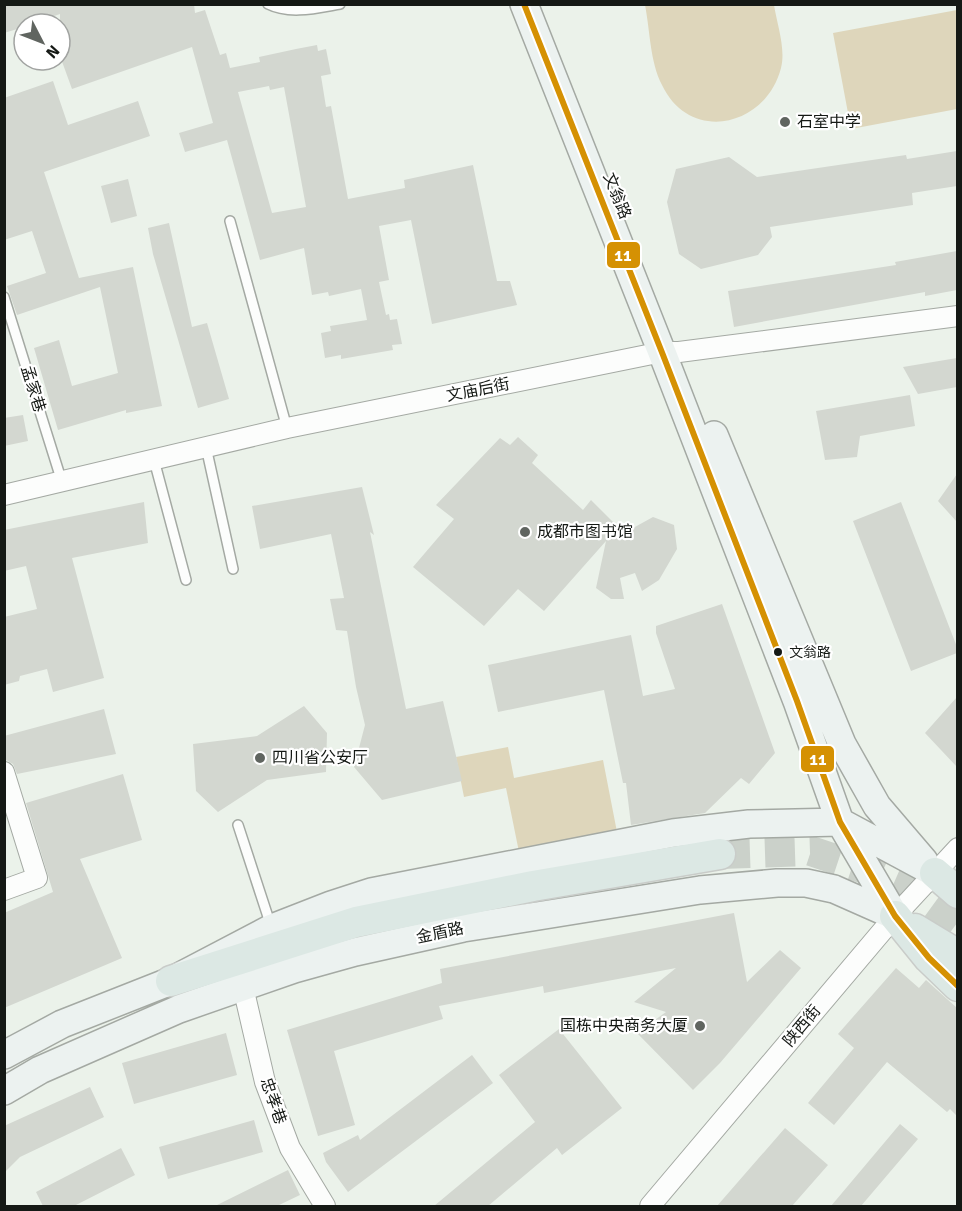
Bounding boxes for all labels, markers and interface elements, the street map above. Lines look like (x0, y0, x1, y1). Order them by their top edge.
north arrow (12, 12, 72, 72)
text: N (41, 41, 64, 62)
place label: 石室中学 (797, 112, 861, 132)
marker: 石室中学 (778, 115, 792, 129)
street label: 文翁路 (599, 170, 635, 222)
line badge: 11 (606, 241, 641, 269)
text: 11 (614, 246, 632, 266)
street label: 孟家巷 (16, 363, 50, 415)
street label: 文庙后街 (445, 374, 511, 406)
place label: 成都市图书馆 (537, 522, 633, 542)
marker: 成都市图书馆 (518, 525, 532, 539)
place label: 文翁路 (789, 644, 831, 661)
marker: 文翁路 (772, 646, 784, 658)
line badge: 11 (800, 745, 835, 773)
place label: 四川省公安厅 (272, 748, 368, 768)
text: 11 (809, 750, 827, 770)
marker: 四川省公安厅 (253, 751, 267, 765)
street label: 金盾路 (414, 918, 466, 948)
street label: 陕西街 (779, 1001, 825, 1051)
place label: 国栋中央商务大厦 (560, 1016, 688, 1036)
marker: 国栋中央商务大厦 (693, 1019, 707, 1033)
street label: 忠孝巷 (256, 1075, 290, 1127)

